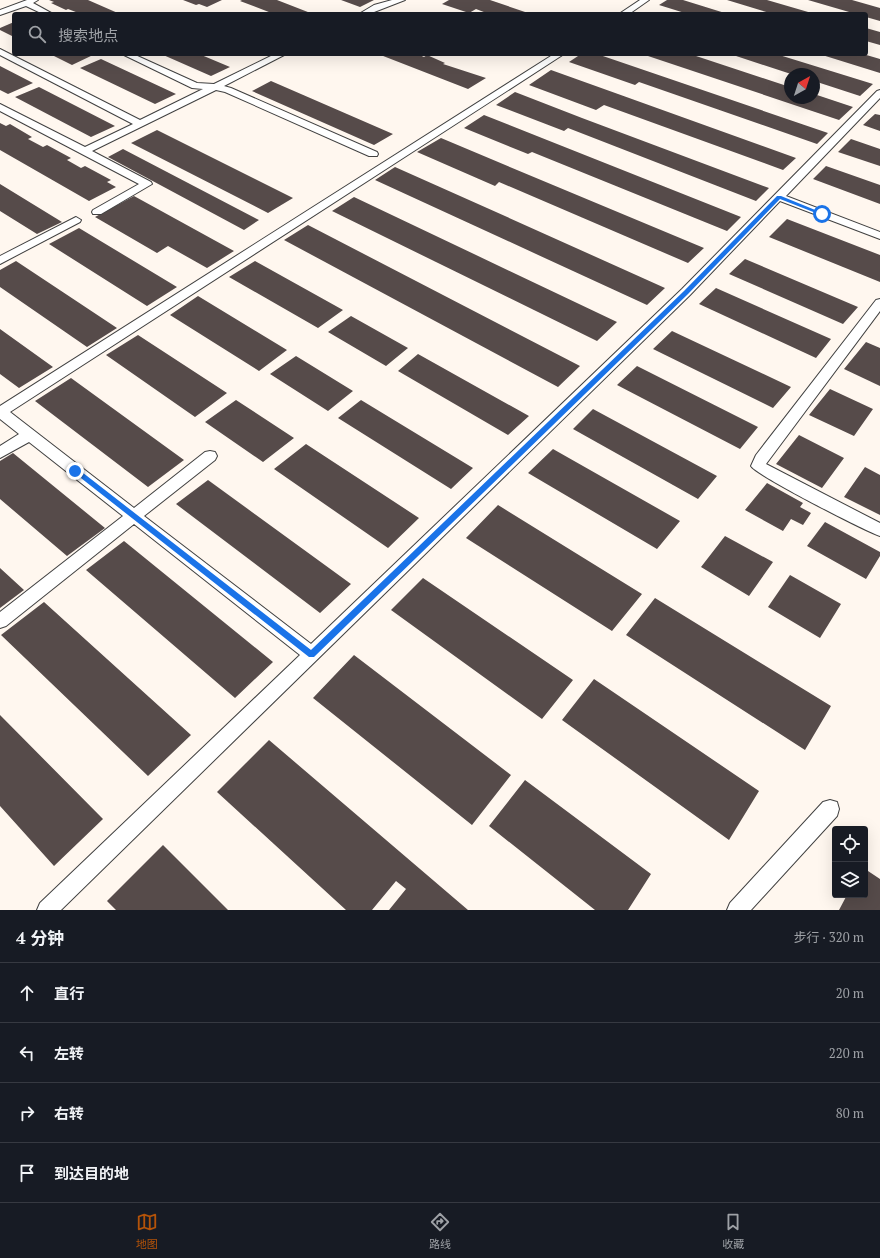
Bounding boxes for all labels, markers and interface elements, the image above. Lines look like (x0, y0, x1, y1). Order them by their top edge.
search box (12, 12, 868, 56)
icon: search (26, 23, 48, 45)
text: 搜索地点 (58, 25, 118, 45)
north arrow (784, 68, 820, 104)
route start (813, 205, 831, 223)
route end (66, 462, 84, 480)
map controls (832, 826, 868, 898)
button: locate (832, 826, 868, 862)
button: layers (832, 862, 868, 898)
text: 4 分钟 (16, 926, 64, 949)
text: 步行 · 320 m (793, 928, 864, 946)
icon: ahead (16, 982, 38, 1004)
text: 直行 (54, 983, 84, 1003)
text: 20 m (836, 984, 864, 1002)
icon: left (16, 1042, 38, 1064)
text: 左转 (54, 1043, 84, 1063)
text: 220 m (829, 1044, 864, 1062)
icon: right (16, 1102, 38, 1124)
text: 右转 (54, 1103, 84, 1123)
text: 80 m (836, 1104, 864, 1122)
icon: arrive (16, 1162, 38, 1184)
text: 到达目的地 (54, 1163, 129, 1183)
tab: 地图 (136, 1211, 158, 1251)
tab: 路线 (429, 1211, 451, 1251)
tab: 收藏 (722, 1211, 744, 1251)

